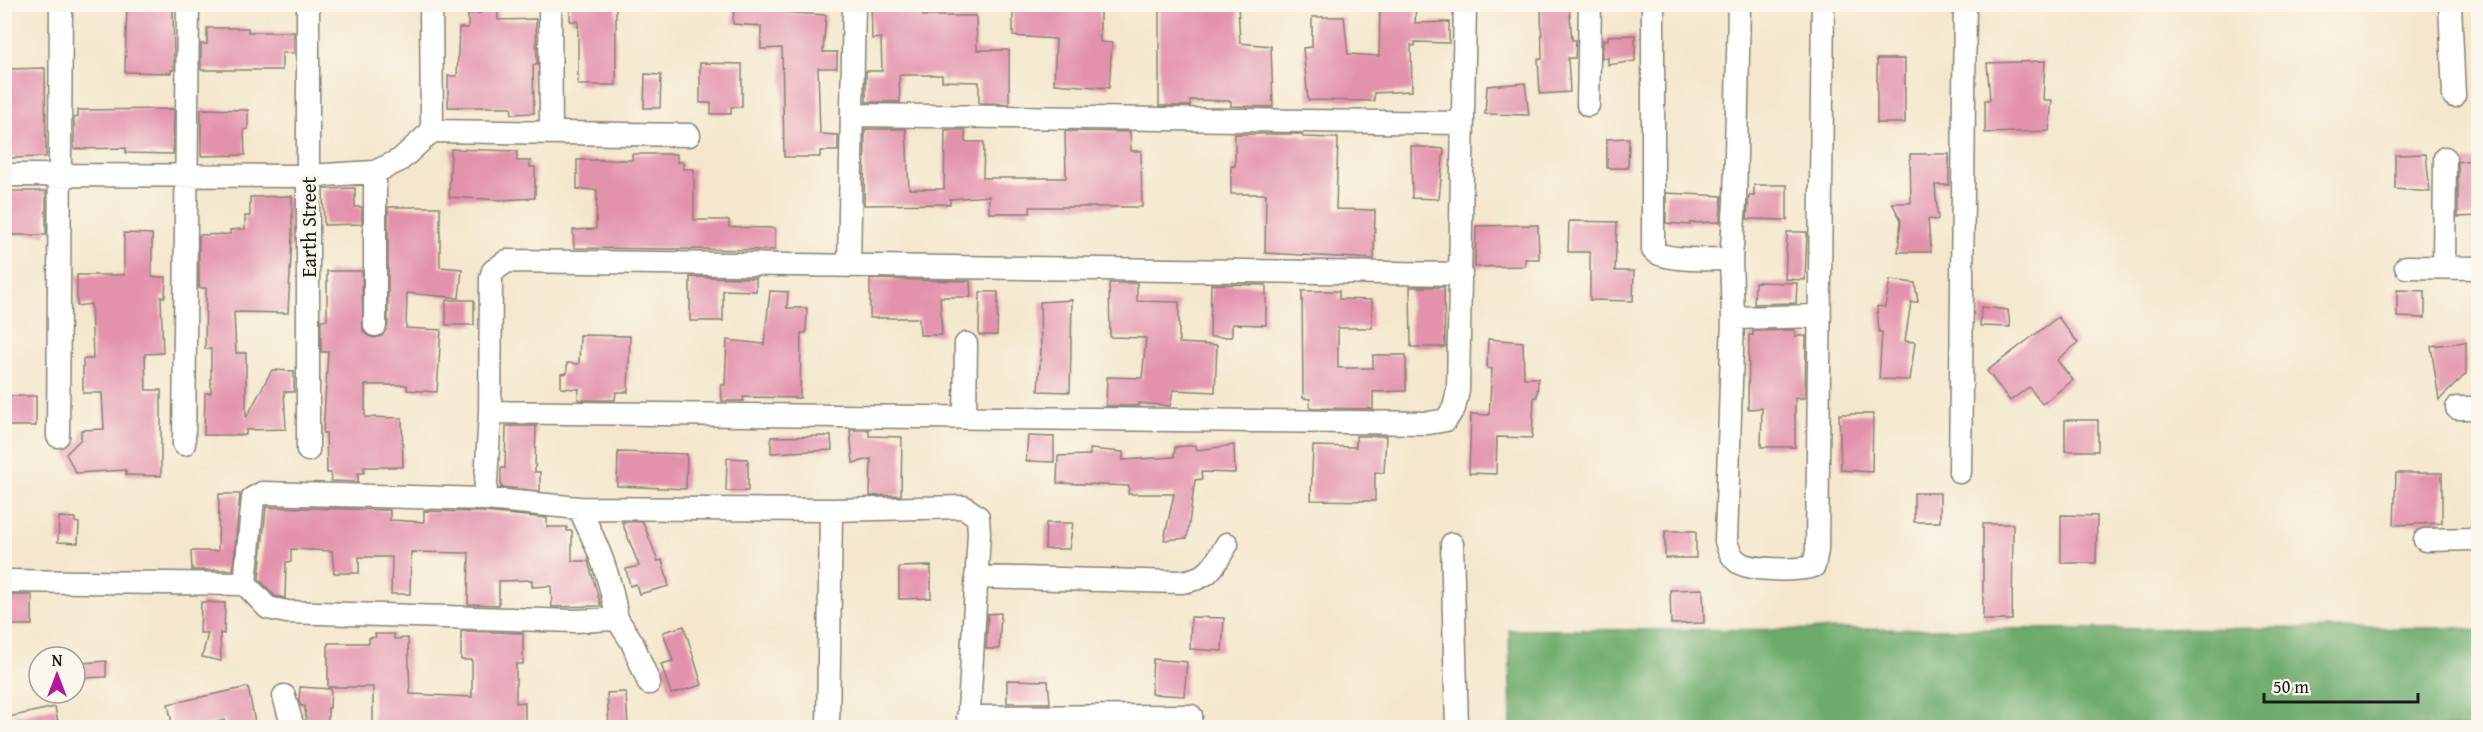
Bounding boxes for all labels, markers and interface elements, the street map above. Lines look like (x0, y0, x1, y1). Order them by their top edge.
street label: Earth Street (294, 176, 323, 278)
north arrow (27, 645, 87, 705)
text: N (52, 648, 63, 672)
scale bar (2264, 666, 2418, 704)
text: 50 m (2273, 673, 2309, 700)

